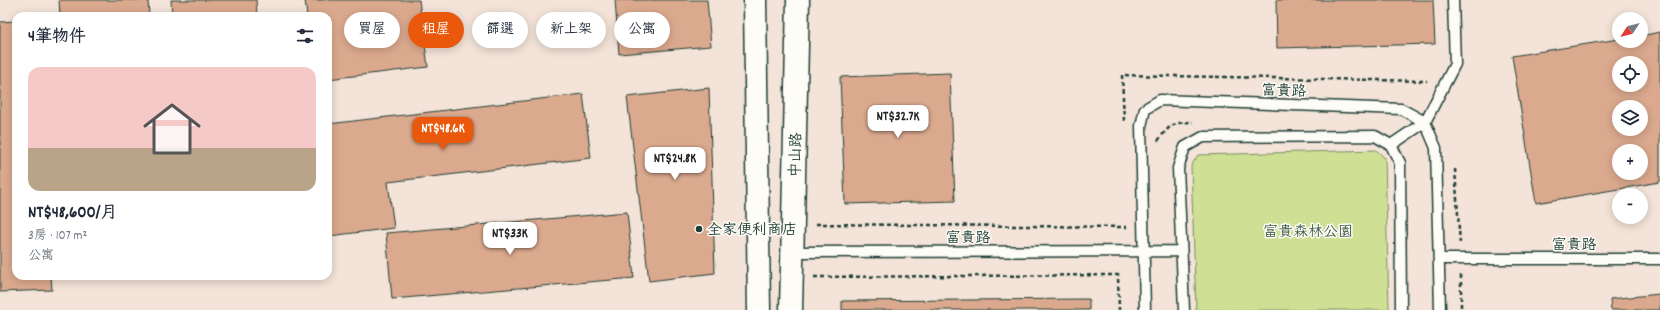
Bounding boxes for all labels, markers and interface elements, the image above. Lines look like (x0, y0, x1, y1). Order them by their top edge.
chip: 買屋 (344, 12, 400, 48)
chip: 租屋 (408, 12, 464, 48)
chip: 篩選 (472, 12, 528, 48)
chip: 新上架 (536, 12, 606, 48)
chip: 公寓 (614, 12, 670, 48)
north arrow (1612, 12, 1648, 48)
map controls (1612, 12, 1648, 224)
icon: filters (294, 25, 316, 47)
text: 4筆物件 (28, 26, 86, 50)
button: locate (1612, 56, 1648, 92)
street label: 富貴路 (1261, 80, 1307, 104)
icon: home (136, 93, 208, 165)
button: layers (1612, 100, 1648, 136)
pin: NT$32.7K (857, 105, 939, 139)
text: NT$32.7K (877, 108, 919, 127)
pin: NT$48.6K (402, 117, 484, 151)
text: NT$48.6K (421, 120, 465, 139)
street label: 中山路 (786, 132, 808, 178)
button: + (1612, 144, 1648, 180)
pin: NT$24.8K (634, 147, 716, 181)
text: NT$24.8K (654, 150, 696, 169)
button: − (1612, 188, 1648, 224)
text: NT$48,600/月 (28, 202, 118, 226)
place label: 全家便利商店 (707, 220, 797, 242)
pin: NT$33K (477, 222, 543, 256)
park label: 富貴森林公園 (1263, 222, 1353, 244)
marker: 全家便利商店 (694, 224, 704, 234)
text: NT$33K (492, 225, 528, 244)
text: 3房 · 107 m² (28, 227, 87, 246)
street label: 富貴路 (945, 228, 991, 250)
street label: 富貴路 (1551, 235, 1597, 257)
text: 公寓 (28, 247, 54, 266)

